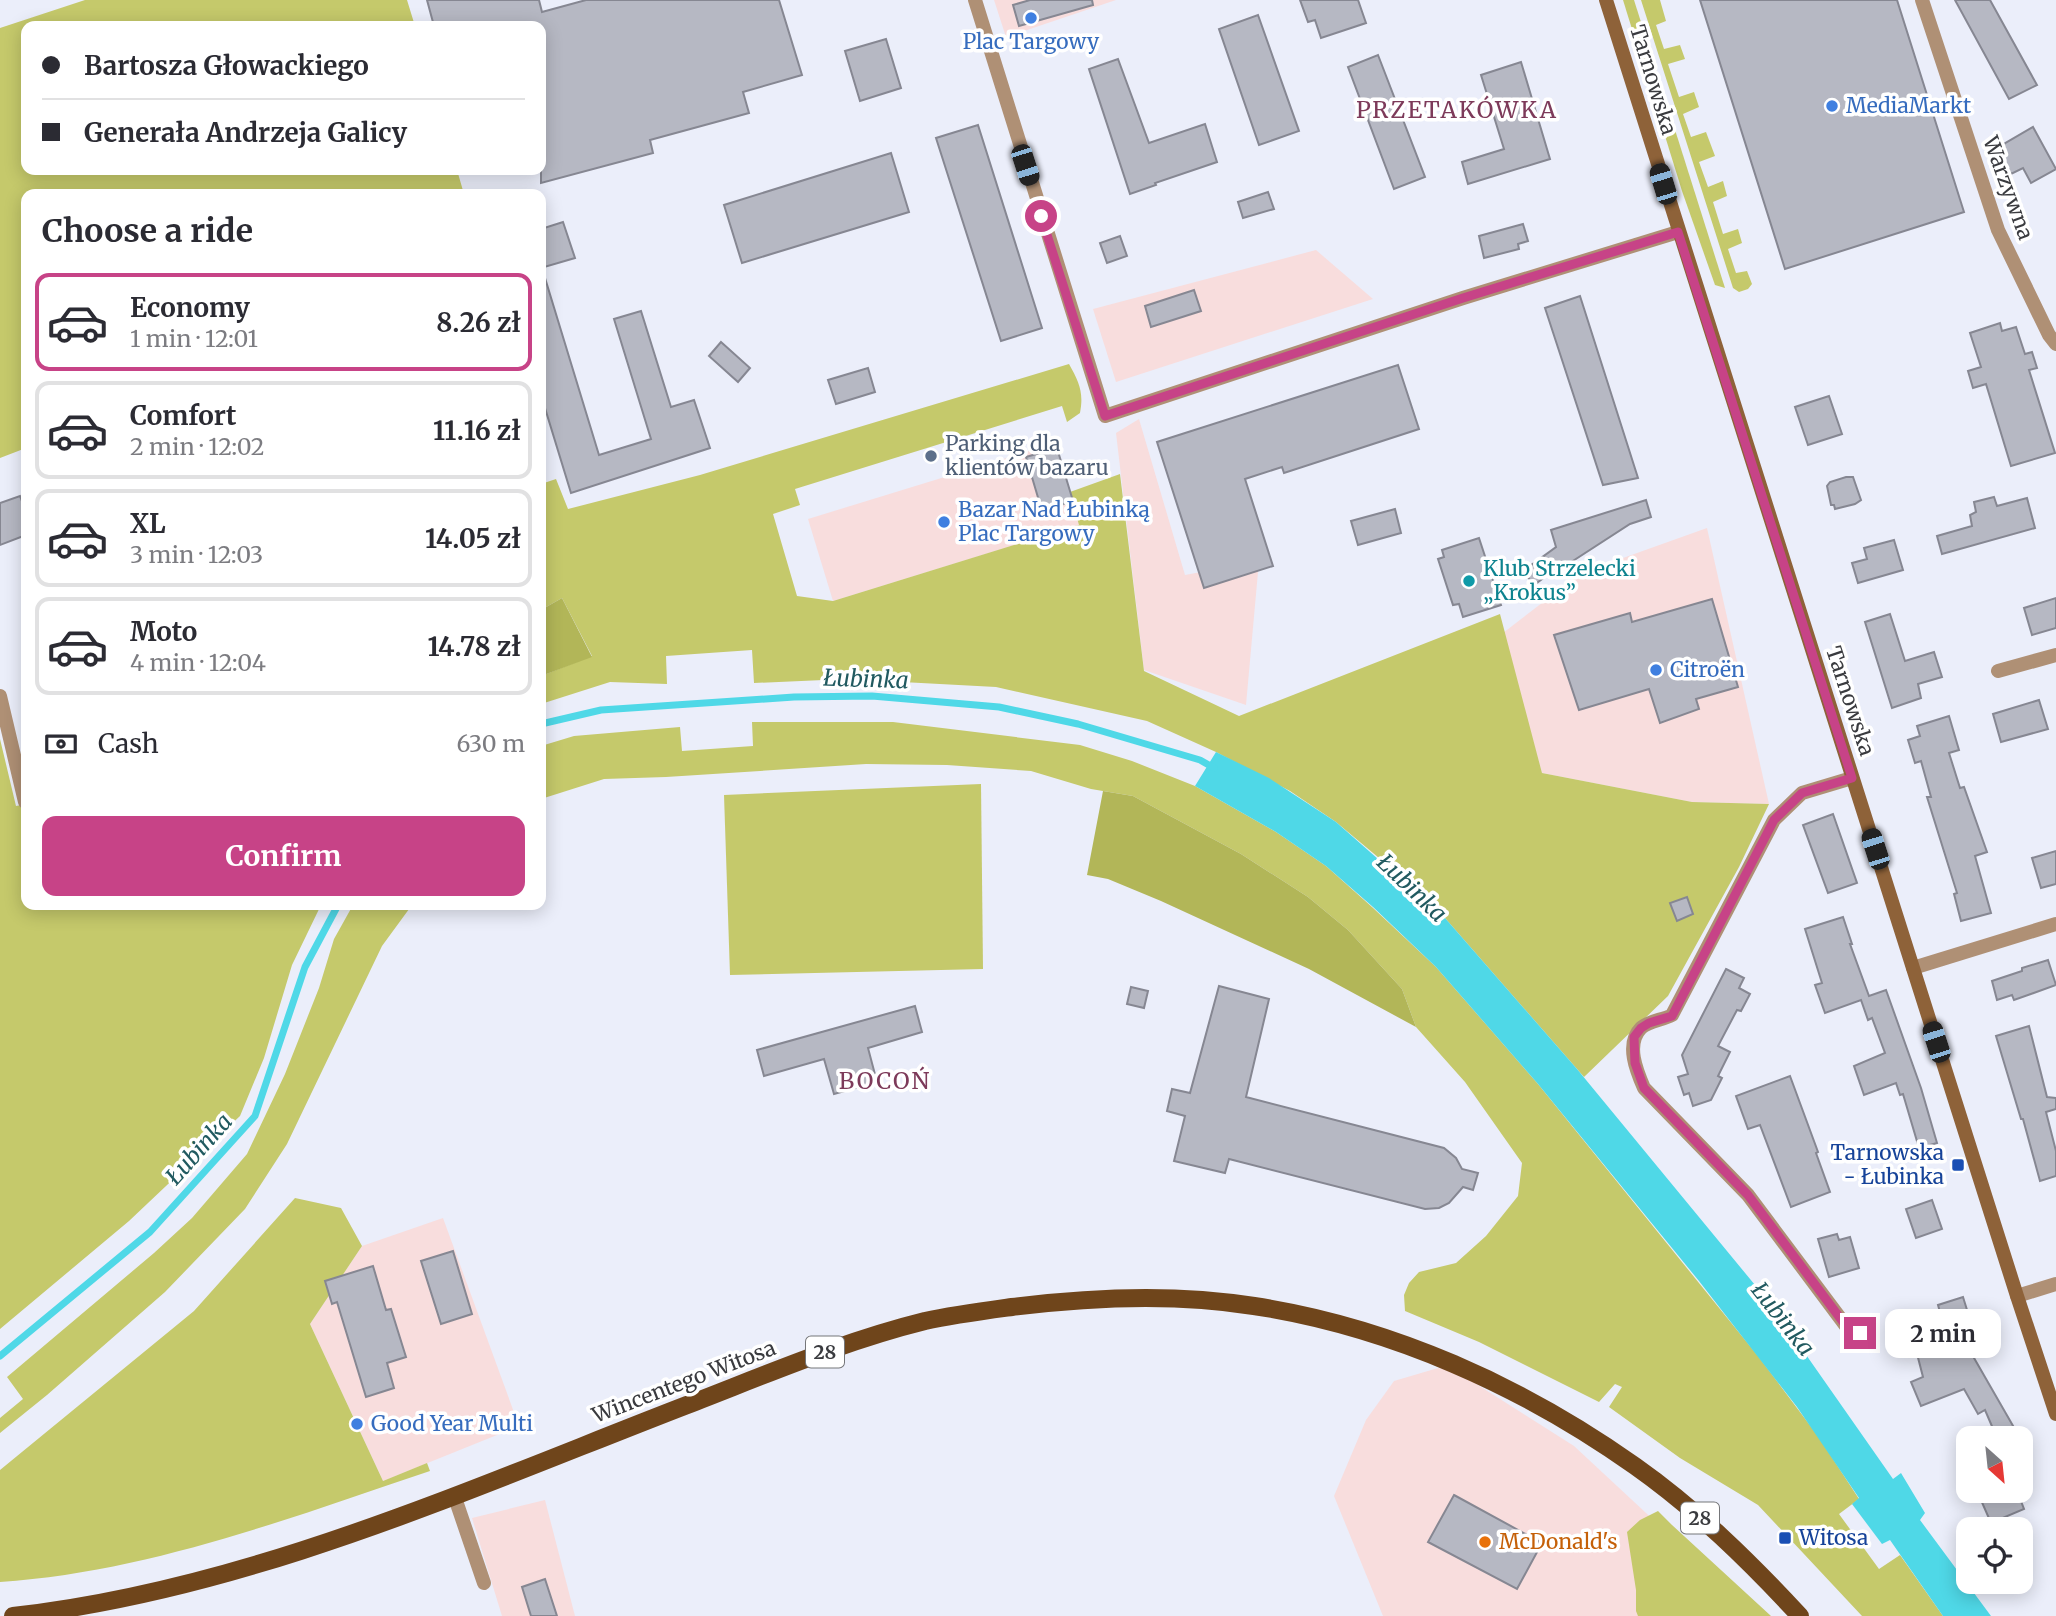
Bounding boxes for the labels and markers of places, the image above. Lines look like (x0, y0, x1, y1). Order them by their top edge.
marker: Plac Targowy (1023, 10, 1039, 26)
place label: Plac Targowy (963, 28, 1100, 55)
place label: MediaMarkt (1846, 92, 1971, 119)
marker: MediaMarkt (1824, 98, 1840, 114)
place label: Parking dla klientów bazaru (945, 430, 1109, 481)
marker: Parking dla klientów bazaru (923, 448, 939, 464)
place label: Bazar Nad Łubinką Plac Targowy (958, 496, 1150, 547)
marker: Bazar Nad Łubinką Plac Targowy (936, 514, 952, 530)
place label: Klub Strzelecki „Krokus” (1483, 555, 1636, 606)
marker: Klub Strzelecki „Krokus” (1461, 573, 1477, 589)
place label: Citroën (1670, 656, 1745, 683)
marker: Citroën (1648, 662, 1664, 678)
place label: Tarnowska - Łubinka (1830, 1139, 1944, 1190)
marker: Tarnowska - Łubinka (1950, 1157, 1966, 1173)
place label: Good Year Multi (371, 1410, 533, 1437)
marker: Good Year Multi (349, 1416, 365, 1432)
place label: Witosa (1798, 1524, 1868, 1551)
place label: McDonald's (1499, 1528, 1618, 1555)
marker: Witosa (1777, 1530, 1793, 1546)
marker: McDonald's (1477, 1534, 1493, 1550)

